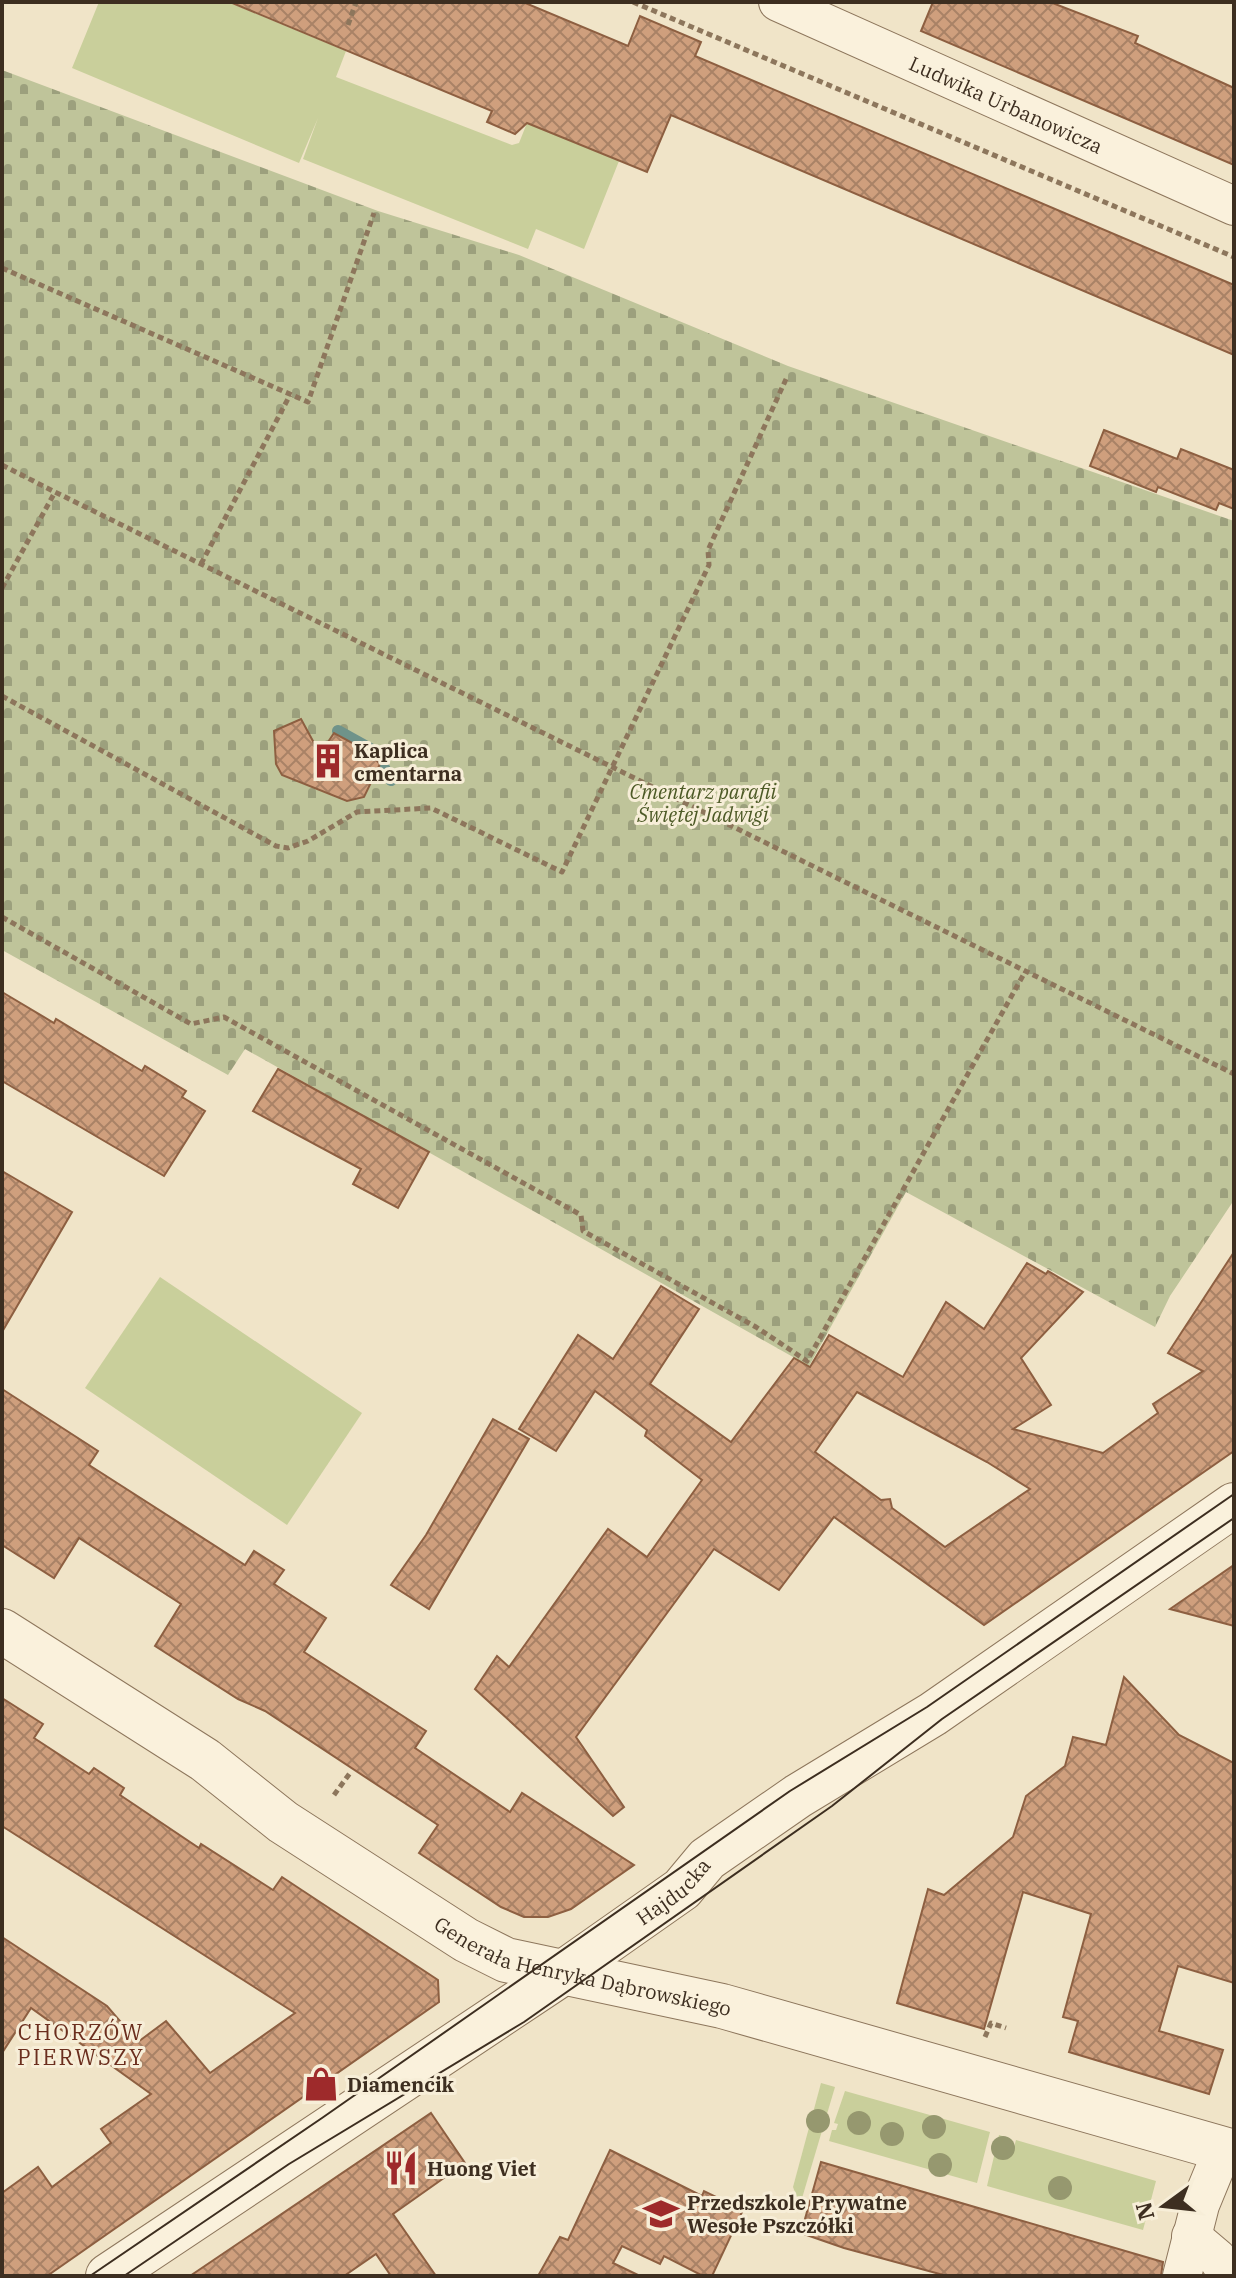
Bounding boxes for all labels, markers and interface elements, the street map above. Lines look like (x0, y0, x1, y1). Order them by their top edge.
street label: Ludwika Urbanowicza (905, 49, 1107, 159)
place label: Kaplica cmentarna (354, 737, 462, 787)
building icon: Kaplica cmentarna (309, 742, 347, 780)
park label: Cmentarz parafii Świętej Jadwigi (629, 778, 777, 828)
street label: Hajducka (631, 1852, 716, 1931)
street label: Generała Henryka Dąbrowskiego (429, 1910, 735, 2022)
district label: CHORZÓW PIERWSZY (17, 2017, 145, 2071)
shop icon: Diamencik (302, 2065, 340, 2103)
place label: Diamencik (347, 2071, 455, 2098)
restaurant icon: Huong Viet (382, 2149, 420, 2187)
place label: Huong Viet (427, 2155, 537, 2182)
north arrow (1124, 2166, 1204, 2246)
place label: Przedszkole Prywatne Wesołe Pszczółki (687, 2189, 907, 2239)
school or university icon: Przedszkole Prywatne Wesołe Pszczółki (642, 2195, 680, 2233)
text: N (1128, 2199, 1160, 2223)

